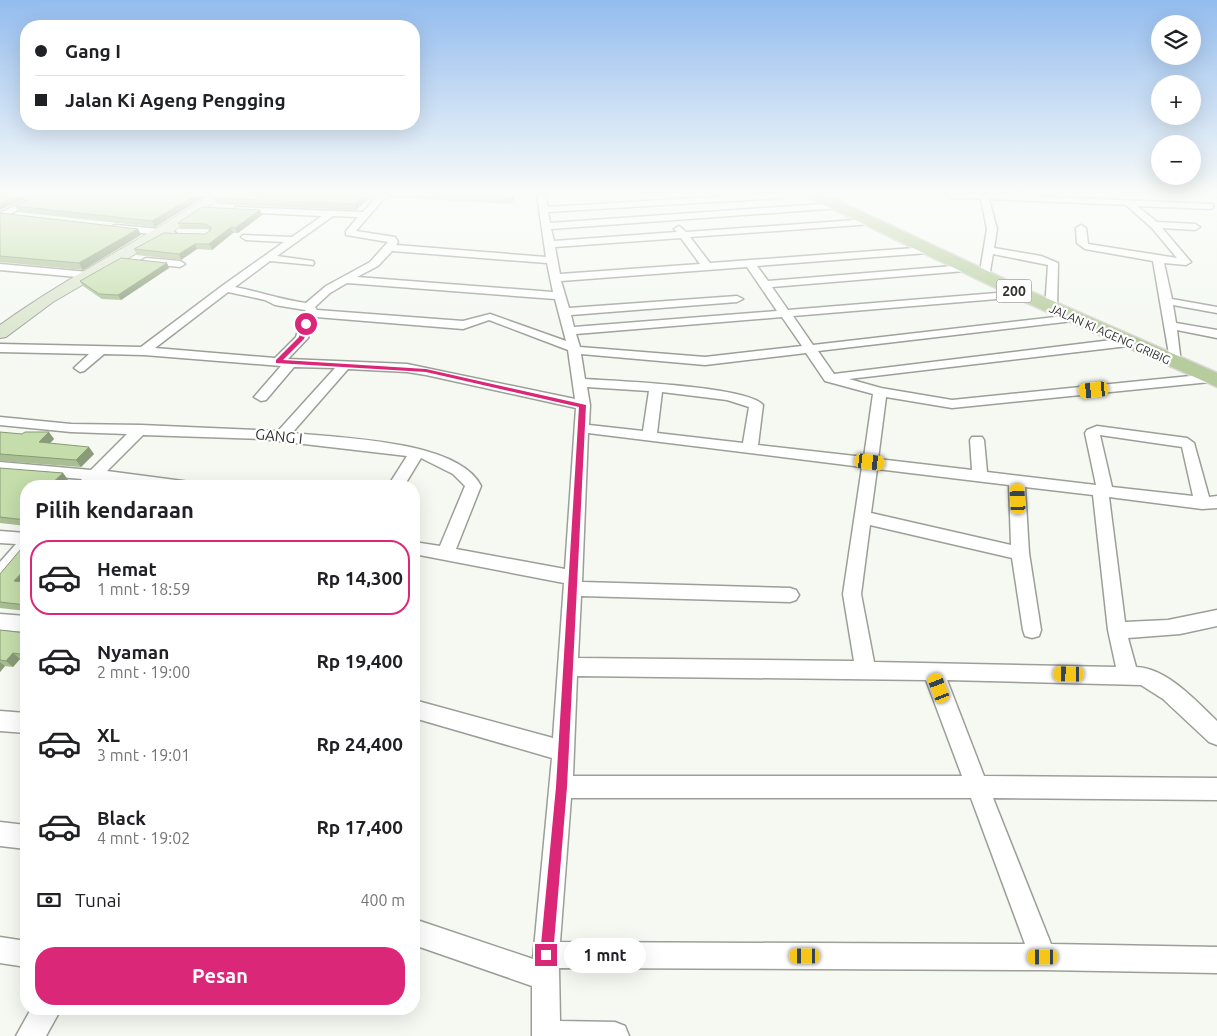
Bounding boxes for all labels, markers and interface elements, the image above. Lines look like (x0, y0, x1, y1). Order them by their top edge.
map controls (1151, 15, 1201, 185)
button: layers (1151, 15, 1201, 65)
text: Gang I (65, 40, 121, 62)
button: + (1151, 75, 1201, 125)
text: Jalan Ki Ageng Pengging (65, 89, 286, 111)
button: − (1151, 135, 1201, 185)
road number: 200 (996, 280, 1032, 302)
street label: JALAN KI AGENG GRIBIG (1047, 301, 1173, 367)
route start (295, 313, 317, 335)
car (1078, 381, 1109, 399)
street label: GANG I (254, 425, 304, 447)
car (854, 453, 885, 471)
car (1009, 484, 1026, 514)
text: Pilih kendaraan (35, 497, 194, 522)
icon: car (37, 555, 82, 600)
text: Hemat (97, 558, 157, 580)
text: Rp 14,300 (316, 567, 403, 589)
text: 1 mnt · 18:59 (97, 580, 190, 598)
icon: car (37, 638, 82, 683)
text: Nyaman (97, 641, 169, 663)
text: Rp 19,400 (316, 650, 403, 672)
text: 2 mnt · 19:00 (97, 663, 190, 681)
car (1053, 666, 1084, 682)
car (926, 671, 951, 705)
icon: car (37, 721, 82, 766)
text: XL (97, 724, 120, 746)
text: Rp 24,400 (316, 733, 403, 755)
text: 3 mnt · 19:01 (97, 746, 190, 764)
icon: car (37, 804, 82, 849)
text: Black (97, 807, 146, 829)
text: Rp 17,400 (316, 816, 403, 838)
text: 4 mnt · 19:02 (97, 829, 190, 847)
icon: cash (35, 886, 63, 914)
text: Tunai (75, 889, 121, 911)
text: 400 m (360, 891, 405, 909)
callout: 1 mnt (564, 938, 646, 972)
route end (535, 944, 557, 966)
text: 1 mnt (584, 946, 626, 964)
button: Pesan (35, 947, 405, 1005)
car (790, 949, 820, 964)
car (1028, 950, 1058, 965)

